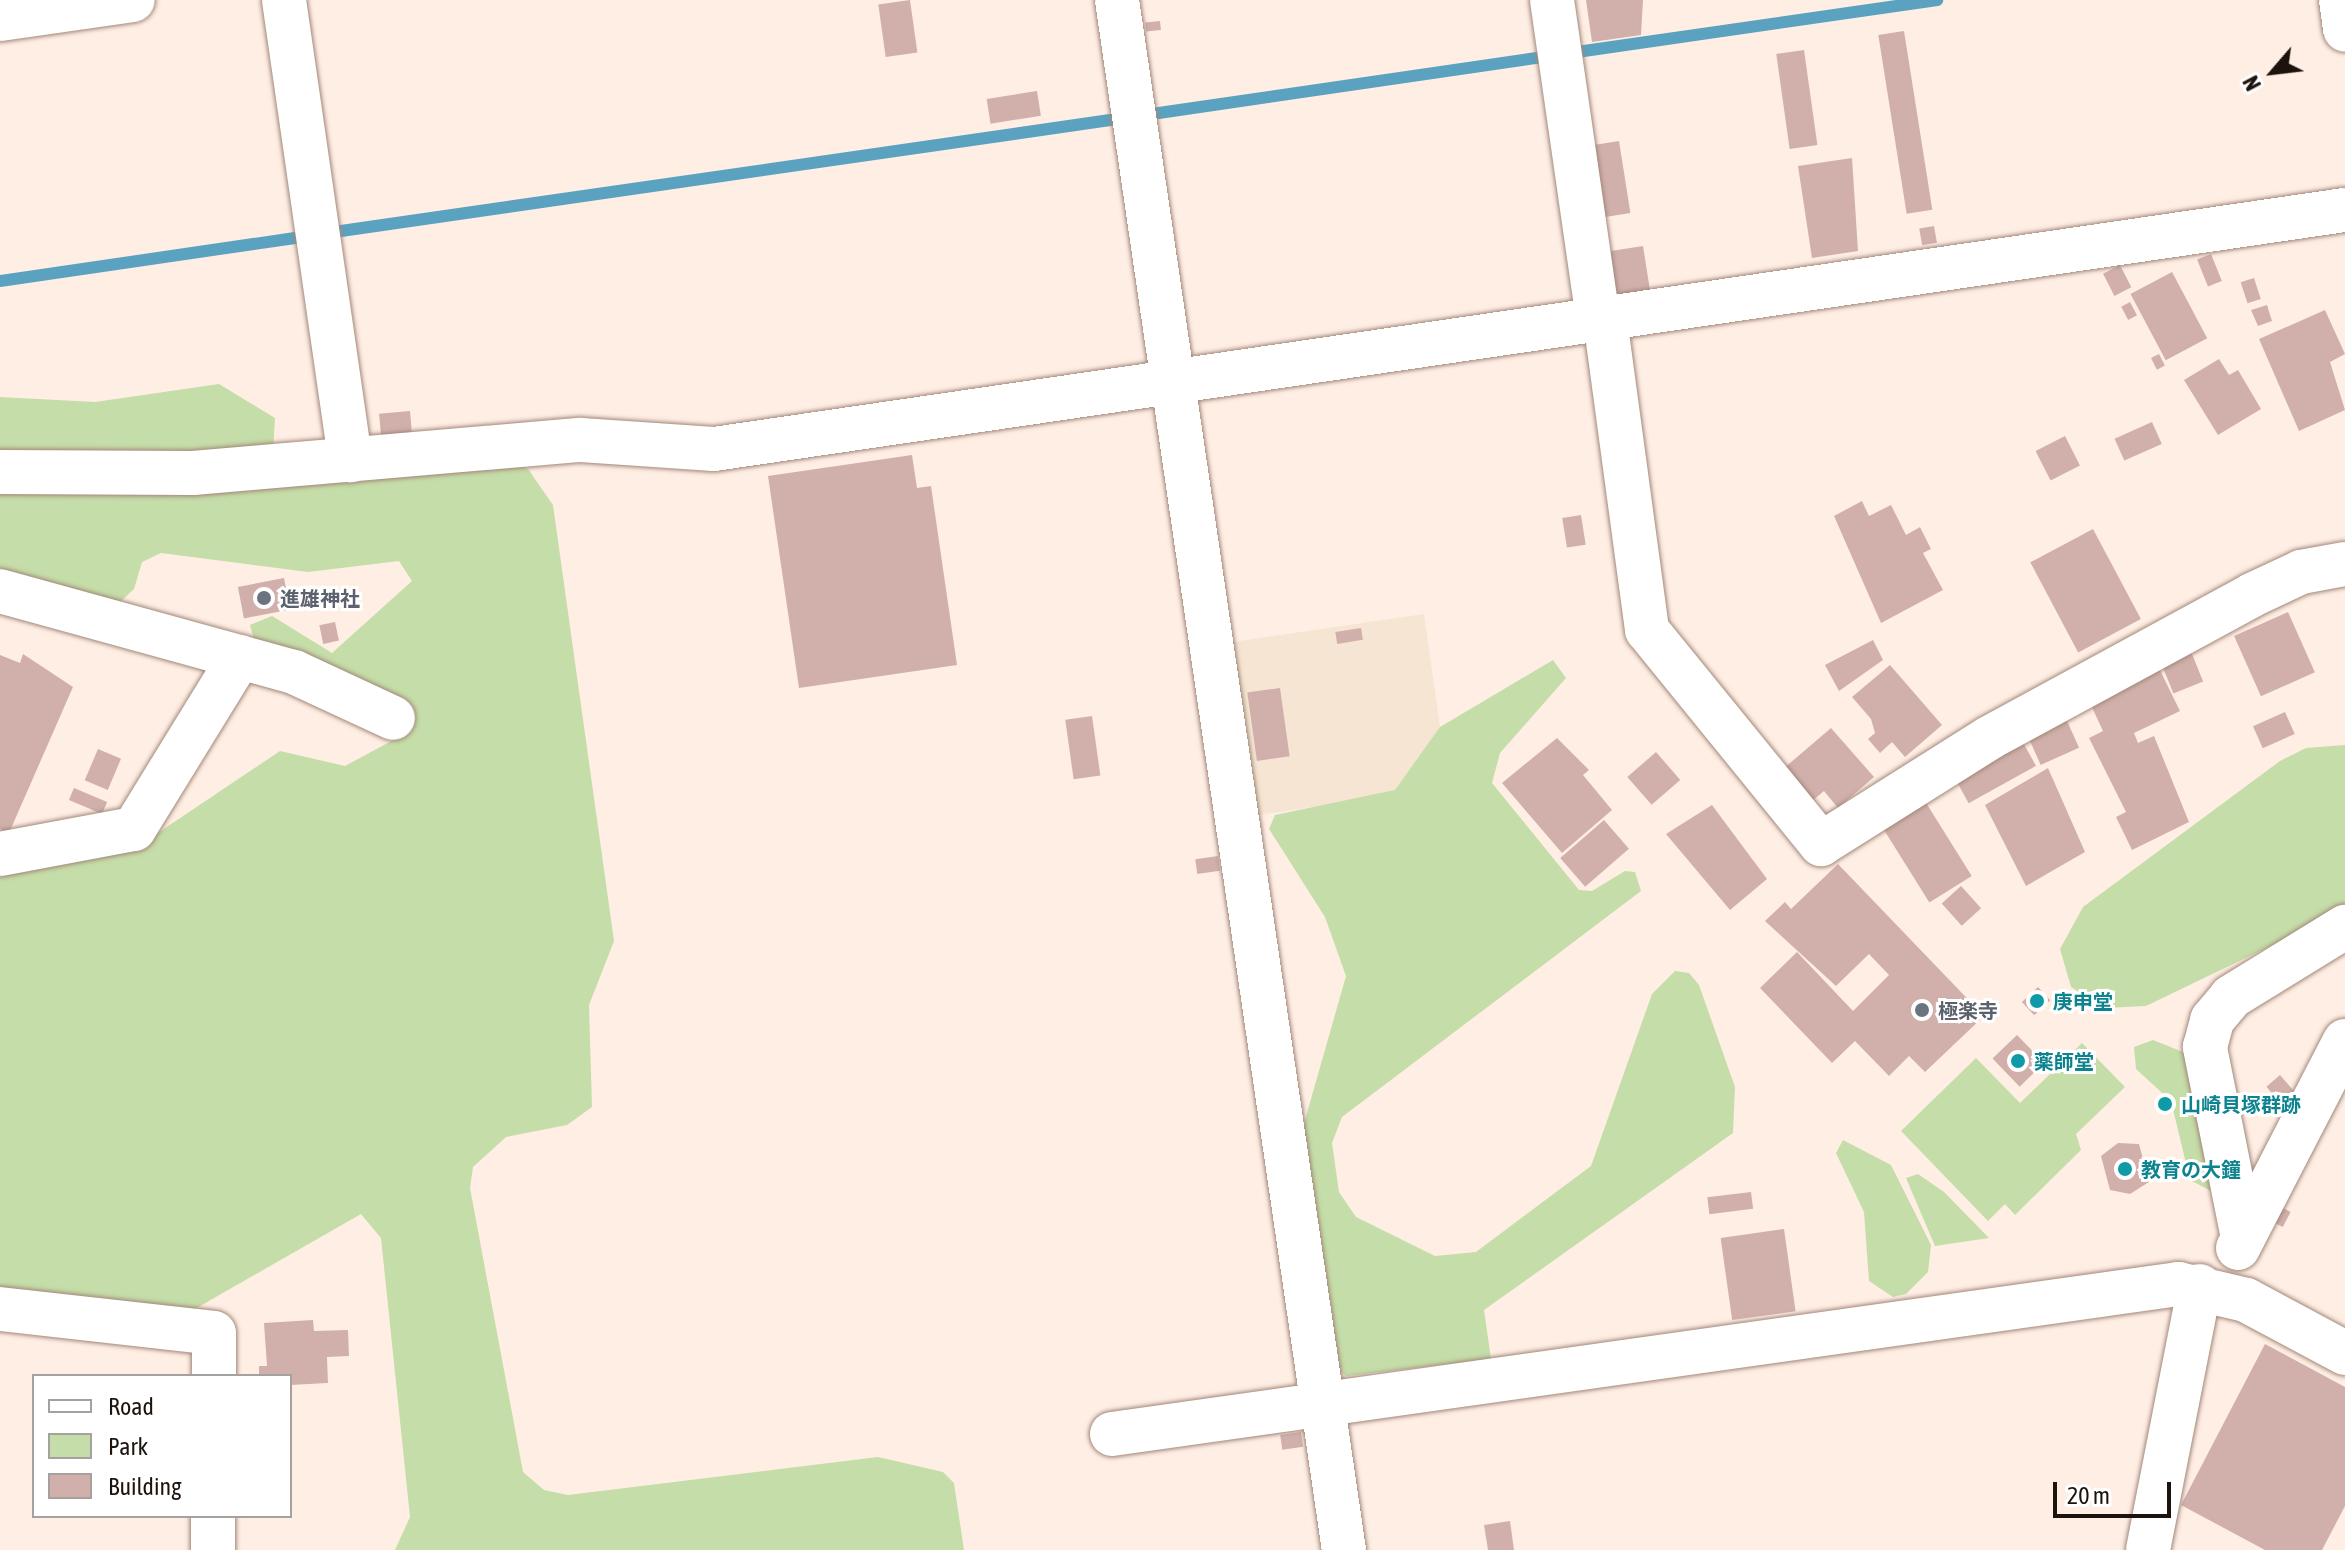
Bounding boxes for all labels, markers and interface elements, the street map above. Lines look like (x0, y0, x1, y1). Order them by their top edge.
north arrow (2233, 32, 2313, 112)
text: N (2237, 71, 2266, 95)
place label: 進雄神社 (280, 586, 360, 610)
marker: 進雄神社 (255, 589, 273, 607)
place label: 庚申堂 (2053, 989, 2113, 1013)
marker: 庚申堂 (2028, 992, 2046, 1010)
place label: 極楽寺 (1938, 998, 1998, 1022)
marker: 極楽寺 (1913, 1001, 1931, 1019)
place label: 薬師堂 (2034, 1049, 2094, 1073)
marker: 薬師堂 (2009, 1052, 2027, 1070)
place label: 山崎貝塚群跡 (2181, 1092, 2301, 1116)
marker: 山崎貝塚群跡 (2156, 1095, 2174, 1113)
place label: 教育の大鐘 (2141, 1157, 2241, 1181)
marker: 教育の大鐘 (2116, 1160, 2134, 1178)
legend (32, 1374, 292, 1518)
text: Road (108, 1393, 154, 1420)
text: Park (108, 1433, 148, 1460)
scale bar (2057, 1466, 2175, 1516)
text: Building (108, 1473, 181, 1500)
text: 20 m (2067, 1482, 2110, 1509)

